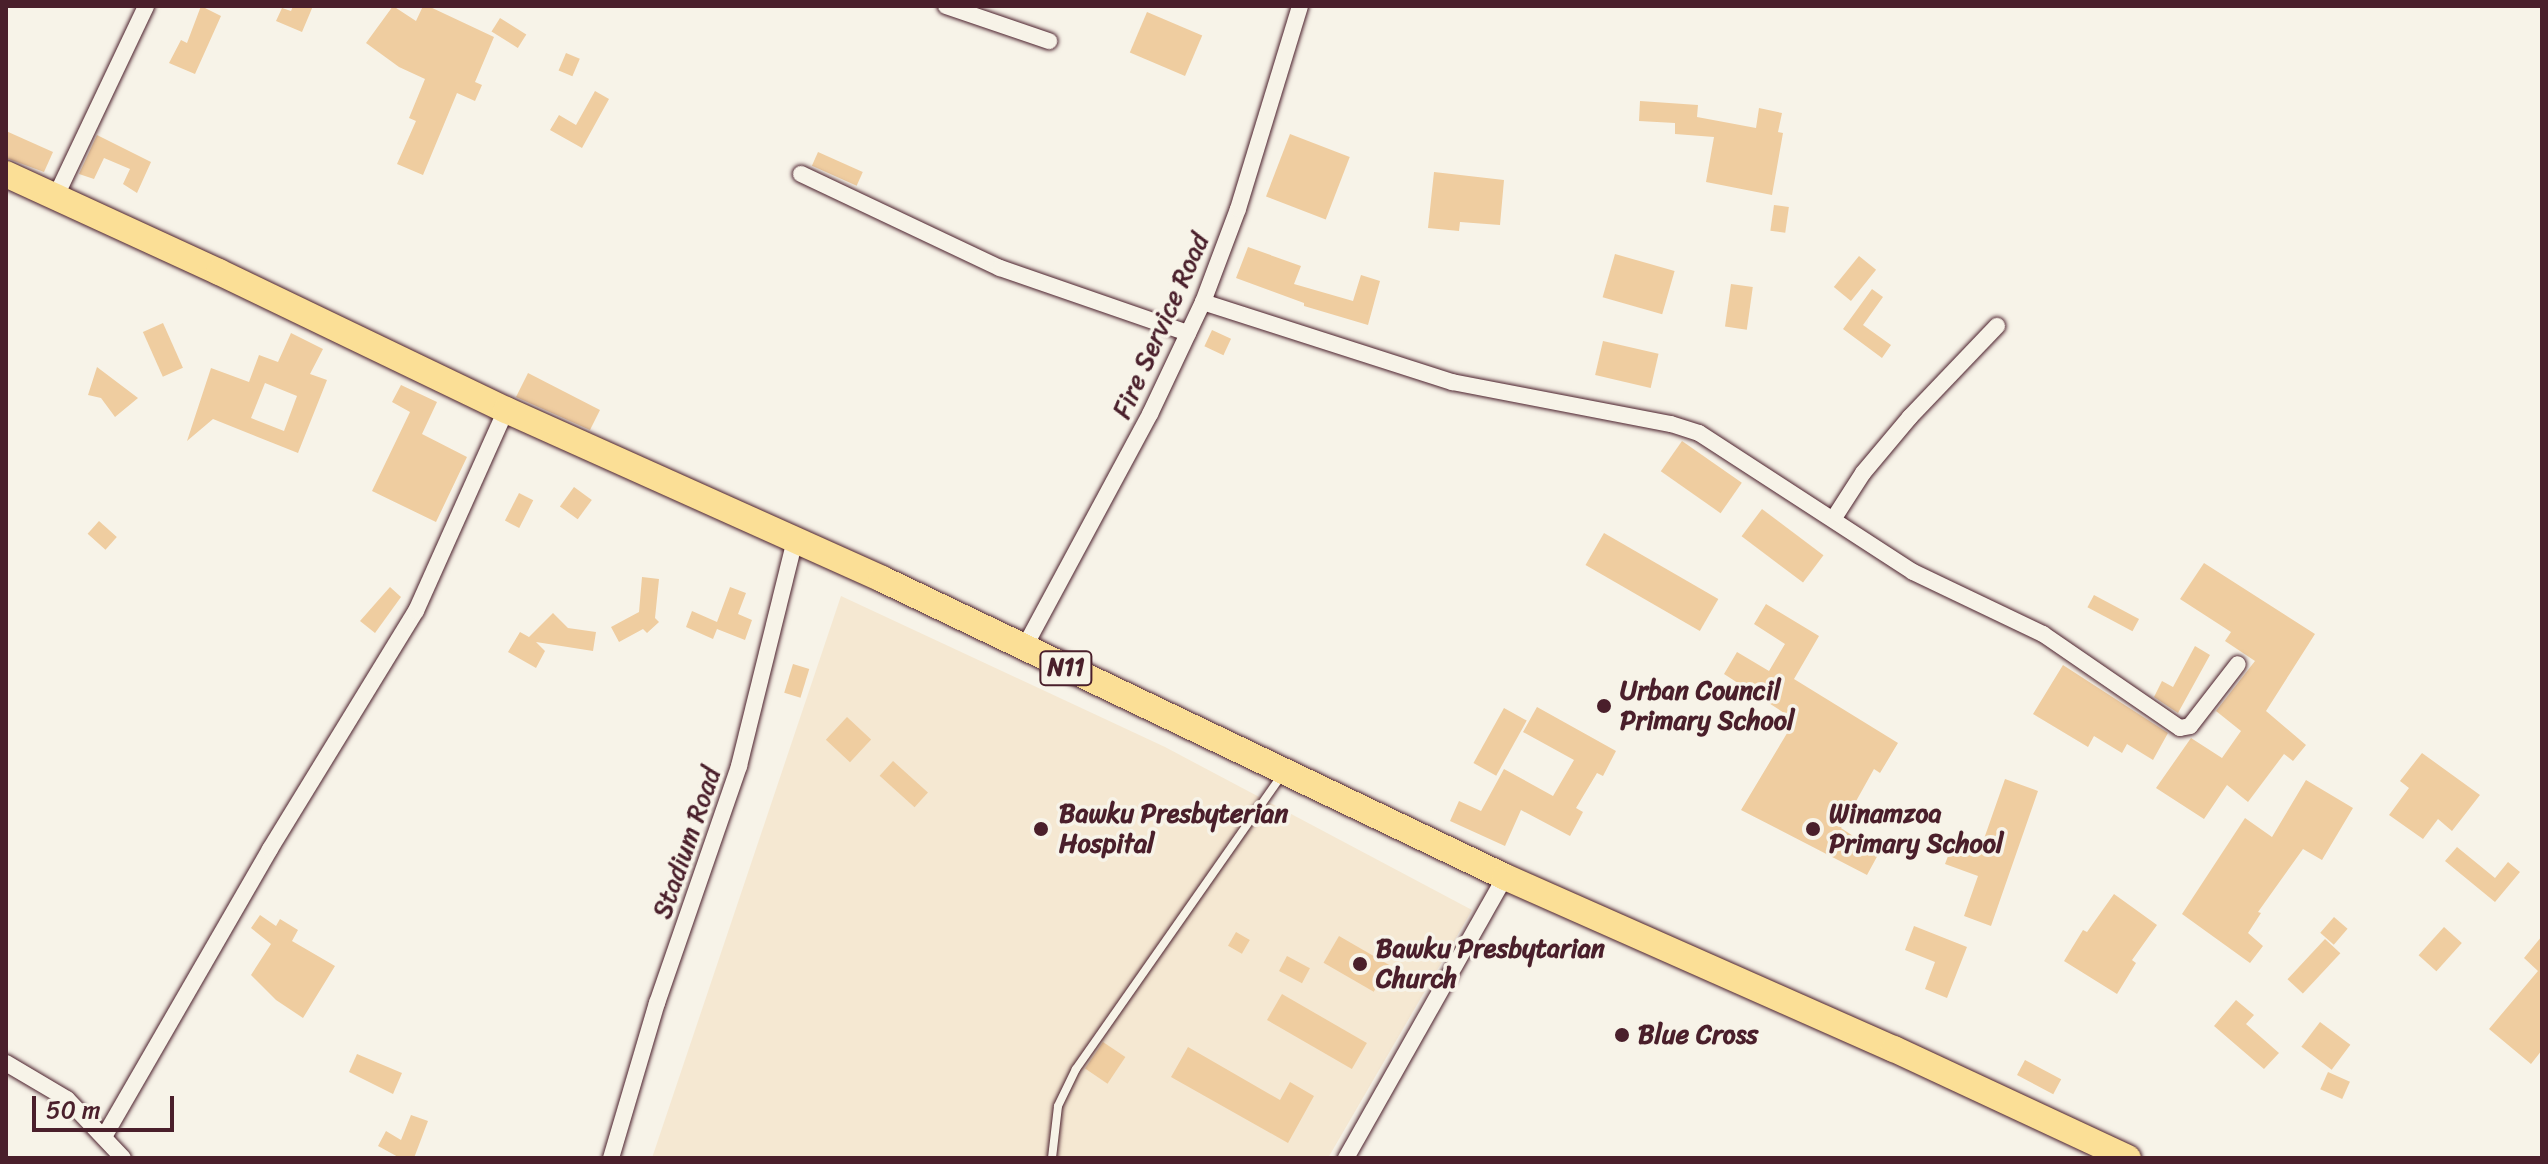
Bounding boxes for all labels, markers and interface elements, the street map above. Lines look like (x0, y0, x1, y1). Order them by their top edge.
street label: Fire Service Road (1106, 228, 1216, 424)
road number: N11 (1038, 648, 1094, 688)
place label: Urban Council Primary School (1620, 675, 1794, 736)
marker: Urban Council Primary School (1595, 697, 1613, 715)
street label: Stadium Road (647, 763, 727, 923)
place label: Bawku Presbyterian Hospital (1059, 798, 1290, 860)
place label: Winamzoa Primary School (1829, 798, 2003, 860)
marker: Bawku Presbyterian Hospital (1030, 818, 1052, 840)
marker: Winamzoa Primary School (1804, 820, 1822, 838)
place label: Bawku Presbytarian Church (1376, 933, 1606, 994)
marker: Bawku Presbytarian Church (1351, 955, 1369, 973)
place label: Blue Cross (1638, 1019, 1759, 1051)
marker: Blue Cross (1613, 1026, 1631, 1044)
scale bar (36, 1080, 178, 1130)
text: 50 m (46, 1089, 101, 1131)

